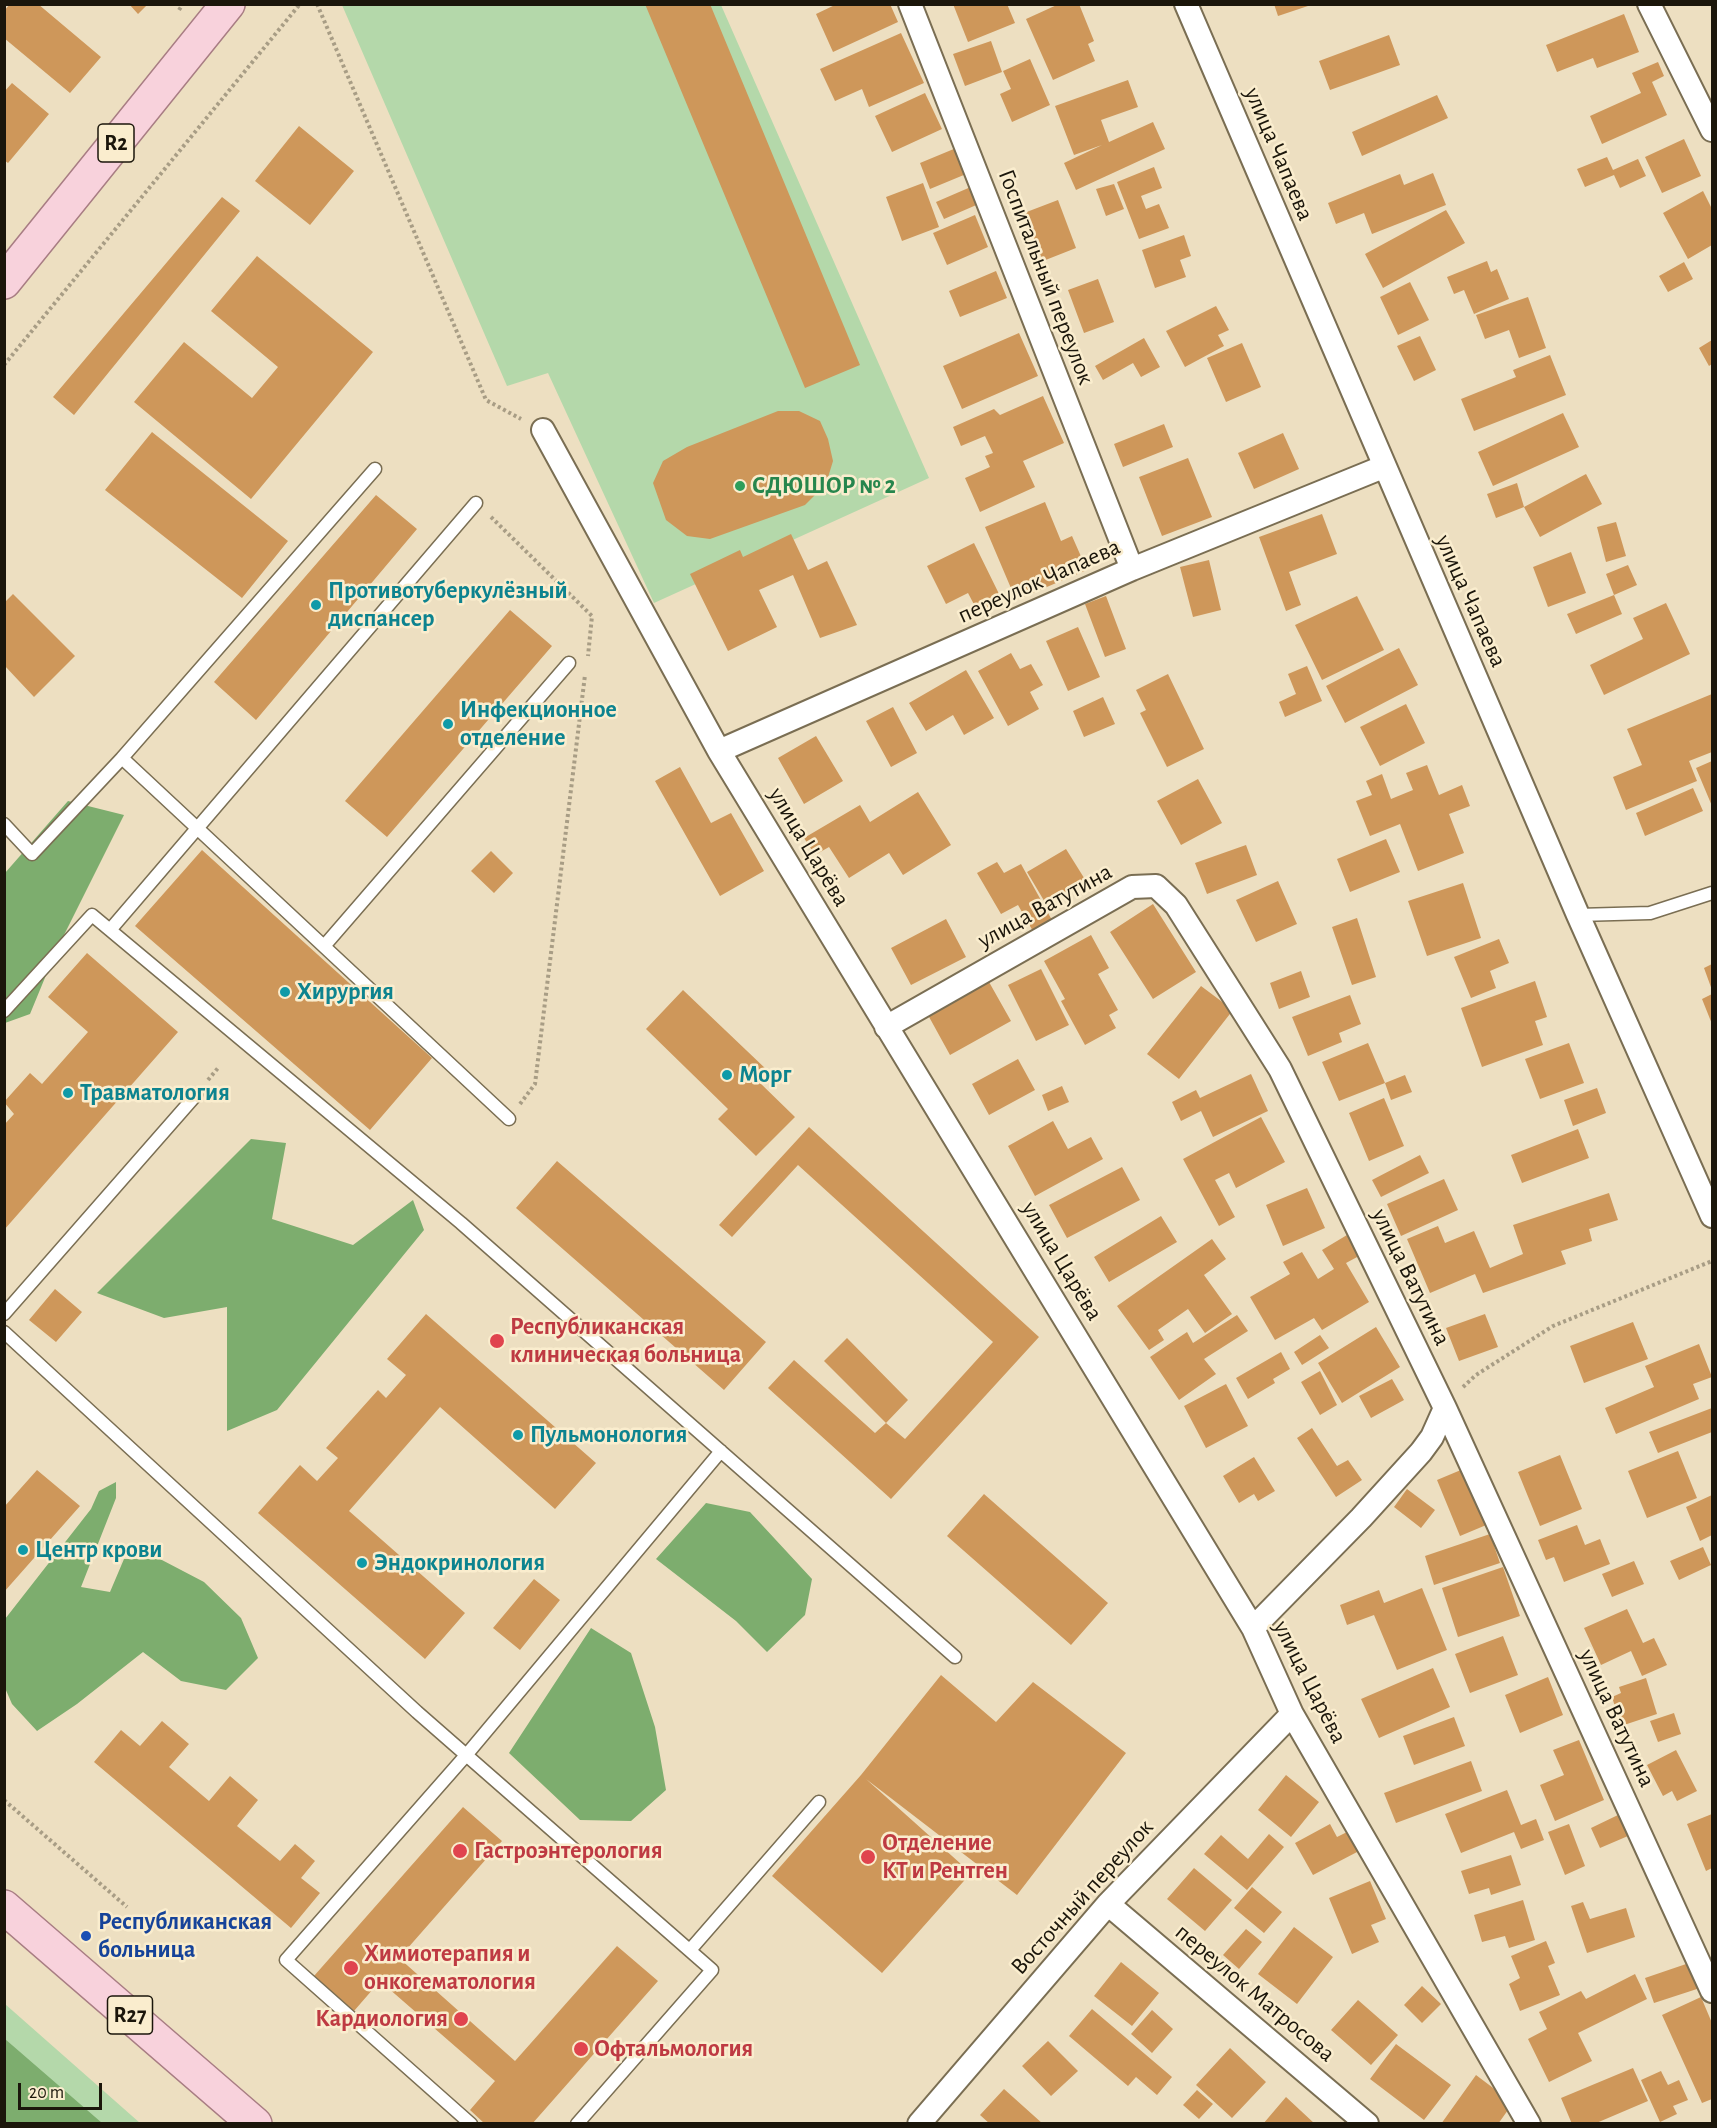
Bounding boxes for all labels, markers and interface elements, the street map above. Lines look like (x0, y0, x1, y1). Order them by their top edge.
street label: улица Чапаева (1238, 83, 1320, 225)
road number: R2 (98, 124, 134, 162)
street label: Госпитальный переулок (992, 165, 1100, 389)
place label: СДЮШОР № 2 (752, 472, 896, 500)
marker: СДЮШОР № 2 (733, 479, 747, 493)
street label: улица Чапаева (1429, 530, 1513, 672)
street label: переулок Чапаева (953, 532, 1125, 630)
place label: Противотуберкулёзный диспансер (328, 577, 568, 633)
marker: Противотуберкулёзный диспансер (309, 598, 323, 612)
place label: Инфекционное отделение (460, 696, 617, 752)
marker: Инфекционное отделение (441, 717, 455, 731)
street label: улица Царёва (762, 782, 856, 912)
street label: улица Ватутина (973, 857, 1117, 955)
place label: Хирургия (297, 978, 394, 1006)
marker: Хирургия (278, 985, 292, 999)
place label: Морг (739, 1061, 791, 1089)
marker: Морг (720, 1068, 734, 1082)
place label: Травматология (80, 1079, 230, 1107)
marker: Травматология (61, 1086, 75, 1100)
street label: улица Царёва (1015, 1196, 1109, 1326)
street label: улица Ватутина (1365, 1204, 1457, 1350)
place label: Республиканская клиническая больница (510, 1313, 741, 1369)
marker: Республиканская клиническая больница (488, 1332, 506, 1350)
place label: Пульмонология (530, 1421, 687, 1449)
marker: Пульмонология (511, 1428, 525, 1442)
place label: Центр крови (35, 1536, 162, 1564)
marker: Центр крови (16, 1543, 30, 1557)
place label: Эндокринология (374, 1549, 545, 1577)
marker: Эндокринология (355, 1556, 369, 1570)
street label: улица Царёва (1267, 1616, 1353, 1748)
street label: улица Ватутина (1572, 1644, 1662, 1792)
street label: Восточный переулок (1005, 1813, 1159, 1981)
place label: Отделение КТ и Рентген (882, 1829, 1008, 1885)
place label: Гастроэнтерология (474, 1837, 663, 1865)
marker: Гастроэнтерология (451, 1842, 469, 1860)
marker: Отделение КТ и Рентген (859, 1848, 877, 1866)
place label: Республиканская больница (98, 1908, 272, 1964)
street label: переулок Матросова (1169, 1918, 1341, 2068)
marker: Республиканская больница (79, 1929, 93, 1943)
place label: Химиотерапия и онкогематология (364, 1940, 536, 1996)
marker: Химиотерапия и онкогематология (342, 1959, 360, 1977)
road number: R27 (108, 1996, 152, 2034)
place label: Кардиология (315, 2005, 448, 2033)
marker: Кардиология (452, 2010, 470, 2028)
place label: Офтальмология (594, 2035, 753, 2063)
marker: Офтальмология (572, 2040, 590, 2058)
scale bar (21, 2071, 105, 2109)
text: 20 m (29, 2084, 64, 2102)

